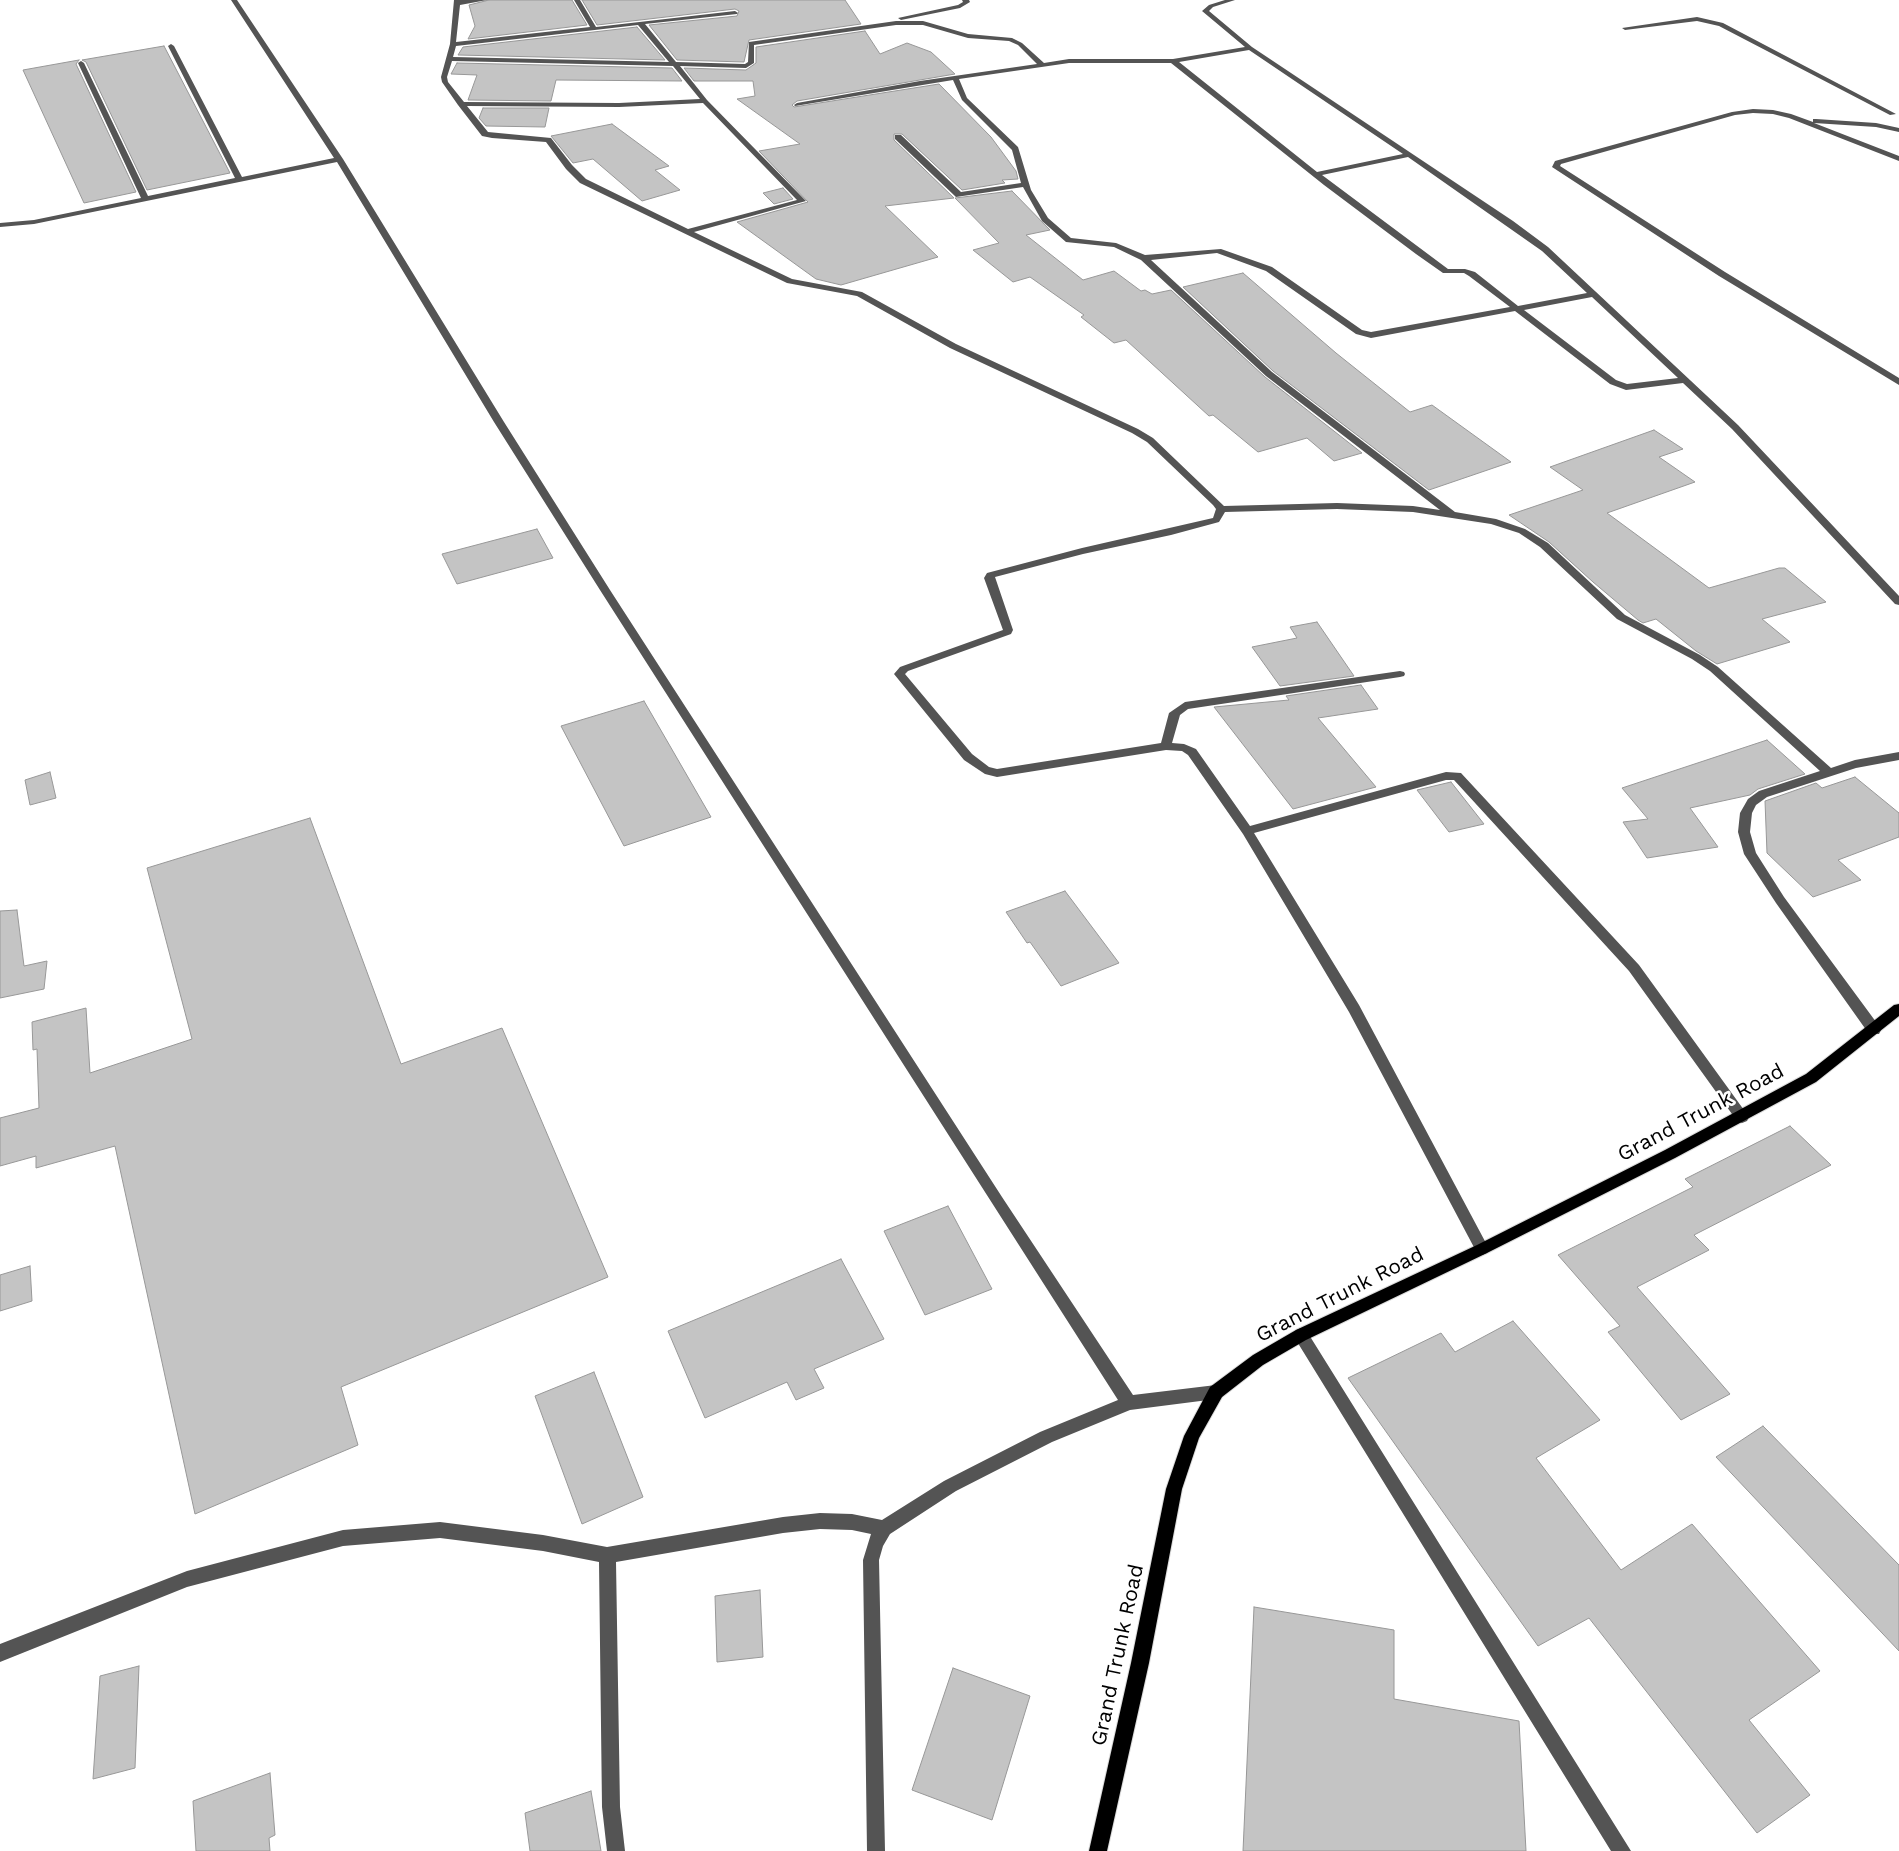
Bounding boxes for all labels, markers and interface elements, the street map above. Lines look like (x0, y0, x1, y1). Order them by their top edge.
street label: Grand Trunk Road (1614, 1059, 1788, 1167)
street label: Grand Trunk Road (1252, 1242, 1428, 1348)
street label: Grand Trunk Road (1086, 1562, 1150, 1748)

